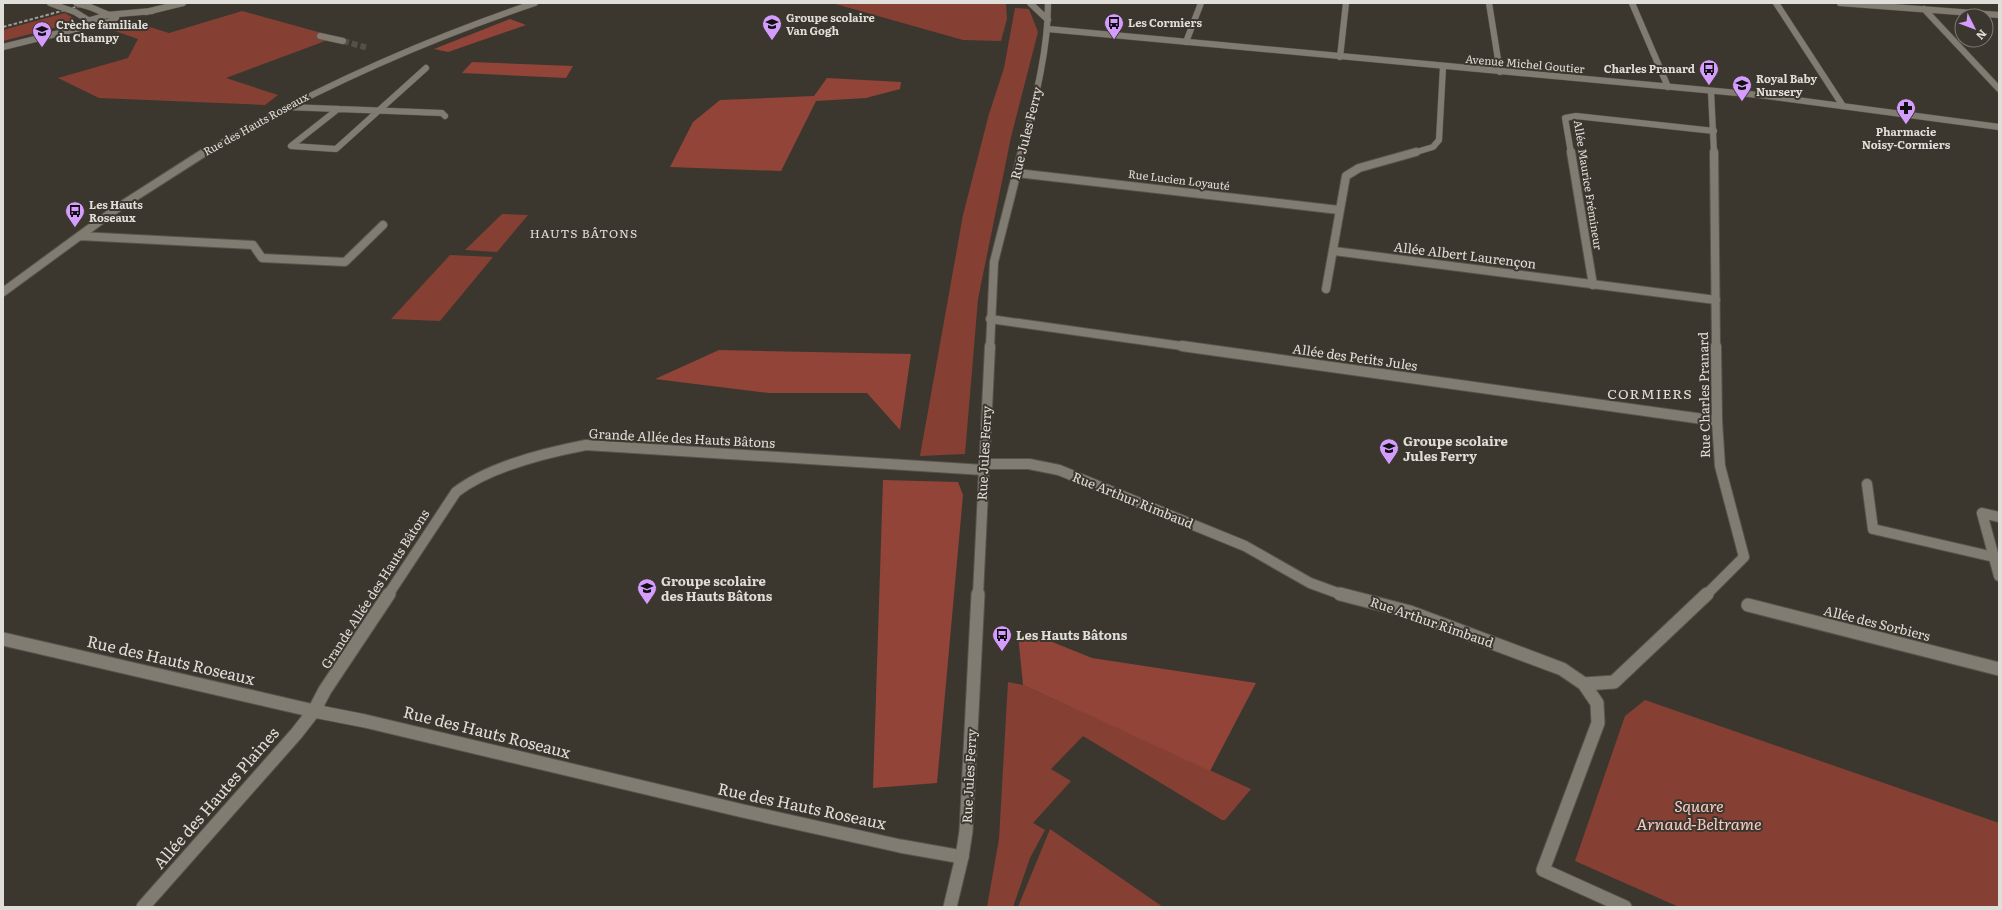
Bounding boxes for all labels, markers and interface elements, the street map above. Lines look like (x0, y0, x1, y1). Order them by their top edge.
north arrow (1954, 8, 1994, 48)
place label: Groupe scolaire Van Gogh (786, 9, 875, 38)
bus stop icon: Les Cormiers (1103, 12, 1125, 40)
school or university icon: Groupe scolaire Van Gogh (761, 13, 783, 41)
place label: Les Cormiers (1128, 14, 1202, 30)
place label: Crèche familiale du Champy (56, 16, 148, 45)
school or university icon: Crèche familiale du Champy (31, 20, 53, 48)
text: N (1973, 27, 1991, 44)
street label: Avenue Michel Goutier (1465, 50, 1586, 76)
bus stop icon: Charles Pranard (1698, 58, 1720, 86)
place label: Charles Pranard (1604, 60, 1695, 76)
place label: Royal Baby Nursery (1756, 70, 1817, 99)
school or university icon: Royal Baby Nursery (1731, 74, 1753, 102)
street label: Rue Jules Ferry (1005, 84, 1046, 181)
street label: Rue des Hauts Roseaux (200, 87, 312, 159)
pharmacy icon: Pharmacie Noisy-Cormiers (1895, 97, 1917, 125)
street label: Allée Maurice Frémineur (1571, 119, 1607, 252)
place label: Pharmacie Noisy-Cormiers (1862, 123, 1951, 152)
street label: Rue Lucien Loyauté (1127, 165, 1231, 193)
place label: Les Hauts Roseaux (89, 196, 143, 225)
bus stop icon: Les Hauts Roseaux (64, 200, 86, 228)
district label: HAUTS BÂTONS (530, 224, 638, 242)
street label: Allée Albert Laurençon (1393, 236, 1538, 273)
street label: Rue Charles Pranard (1693, 332, 1714, 458)
street label: Allée des Petits Jules (1291, 338, 1419, 375)
district label: CORMIERS (1607, 383, 1693, 403)
street label: Rue Jules Ferry (972, 405, 995, 501)
street label: Grande Allée des Hauts Bâtons (588, 423, 776, 452)
place label: Groupe scolaire Jules Ferry (1403, 431, 1508, 465)
school or university icon: Groupe scolaire Jules Ferry (1378, 437, 1400, 465)
street label: Rue Arthur Rimbaud (1070, 467, 1197, 533)
street label: Grande Allée des Hauts Bâtons (316, 505, 433, 672)
place label: Groupe scolaire des Hauts Bâtons (661, 571, 773, 605)
school or university icon: Groupe scolaire des Hauts Bâtons (636, 577, 658, 605)
street label: Rue Arthur Rimbaud (1368, 592, 1496, 652)
street label: Allée des Sorbiers (1822, 600, 1932, 645)
bus stop icon: Les Hauts Bâtons (991, 624, 1013, 652)
place label: Les Hauts Bâtons (1016, 625, 1128, 644)
street label: Rue des Hauts Roseaux (85, 628, 259, 690)
street label: Rue des Hauts Roseaux (401, 699, 574, 764)
street label: Allée des Hautes Plaines (147, 721, 284, 874)
street label: Rue Jules Ferry (957, 728, 980, 824)
street label: Rue des Hauts Roseaux (716, 775, 890, 835)
park label: Square Arnaud-Beltrame (1636, 793, 1762, 835)

